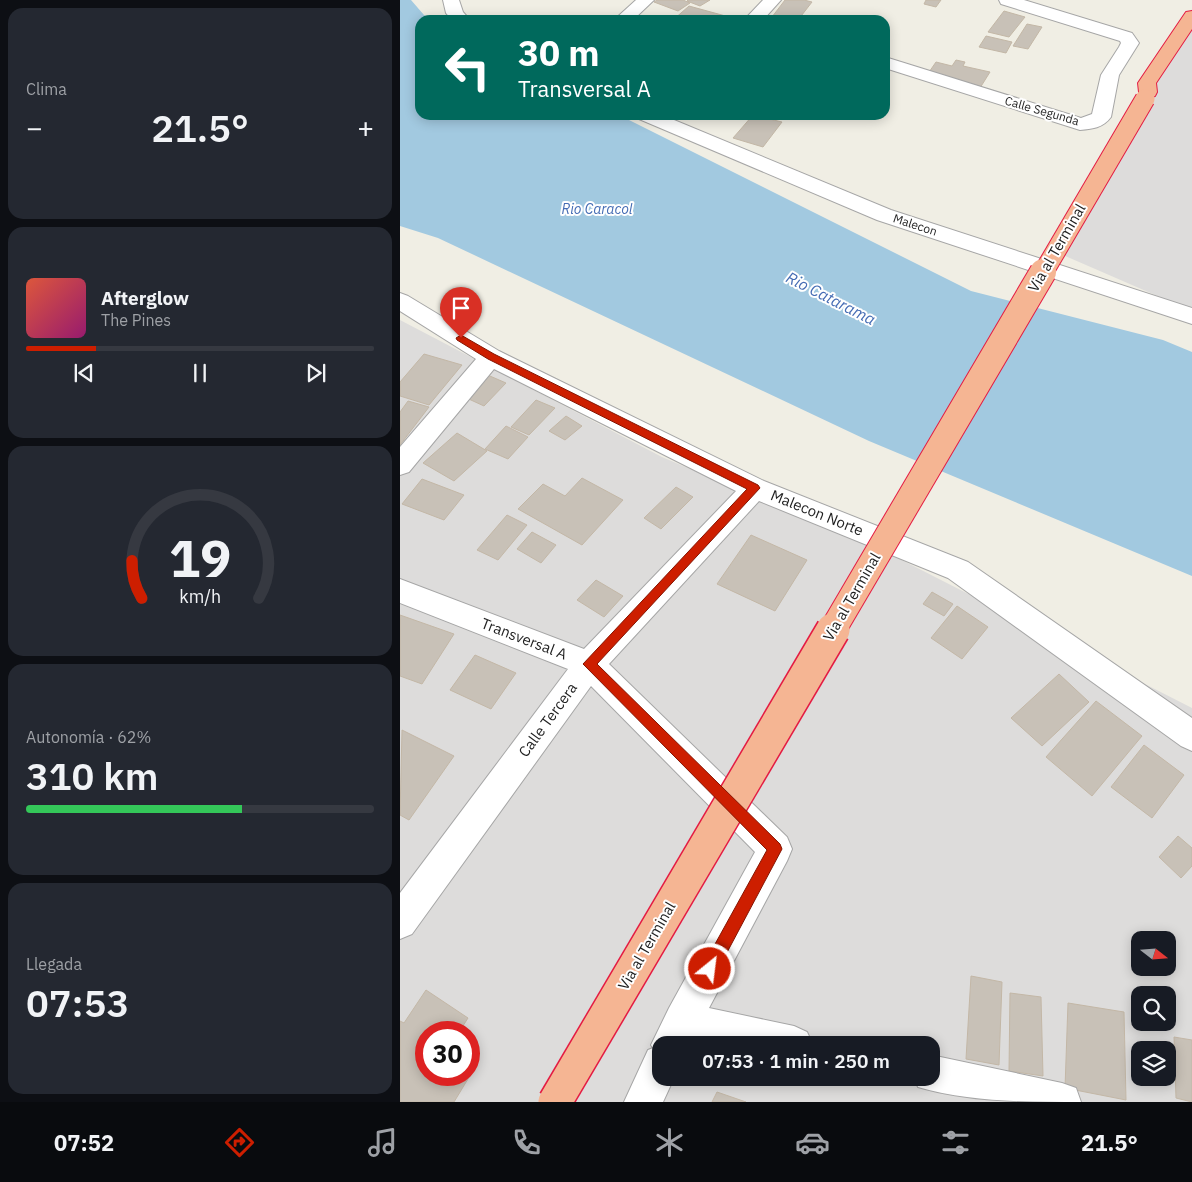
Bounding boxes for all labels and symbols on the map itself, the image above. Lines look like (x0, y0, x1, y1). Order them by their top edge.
street label: Calle Segunda (1003, 93, 1082, 128)
water label: Rio Caracol (561, 200, 633, 218)
street label: Via al Terminal (1024, 200, 1090, 295)
street label: Malecon (891, 210, 939, 239)
water label: Rio Catarama (783, 267, 879, 329)
pin (440, 287, 482, 338)
street label: Malecon Norte (768, 485, 866, 540)
street label: Via al Terminal (819, 549, 885, 644)
street label: Transversal A (479, 613, 570, 664)
street label: Calle Tercera (514, 679, 581, 761)
street label: Via al Terminal (614, 898, 680, 993)
north arrow (1131, 931, 1176, 976)
position arrow (683, 942, 735, 994)
speed limit sign: 30 (415, 1021, 480, 1086)

